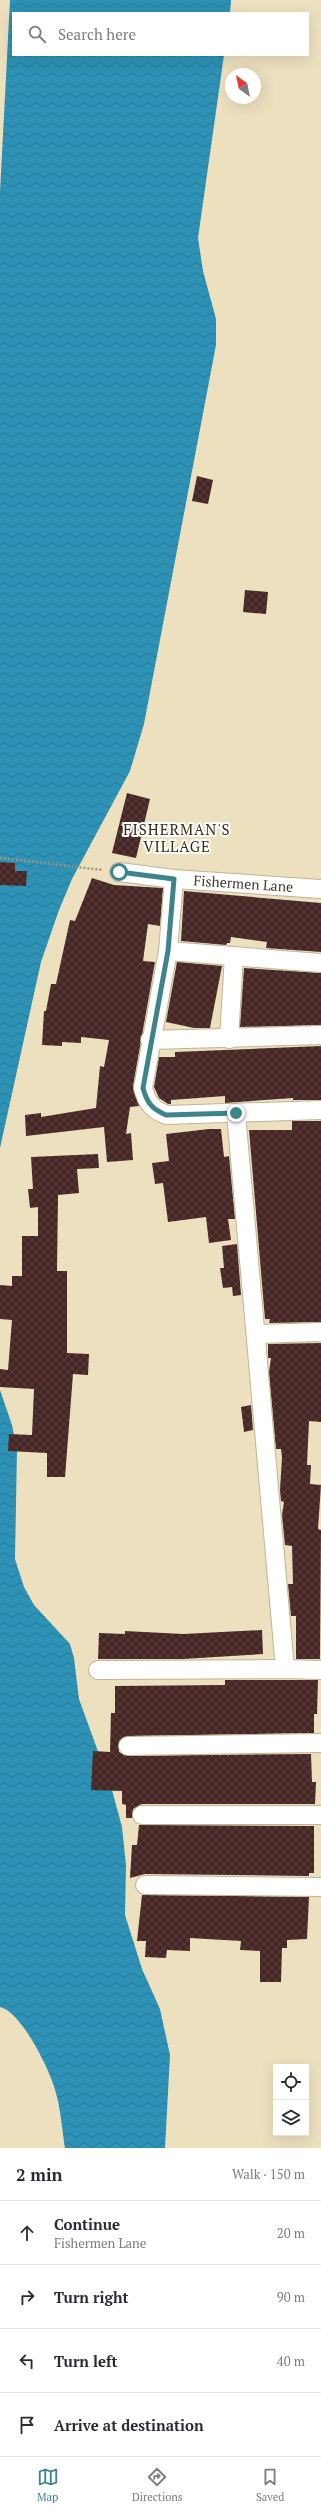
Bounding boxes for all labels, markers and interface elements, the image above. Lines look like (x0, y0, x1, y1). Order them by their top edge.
search box (12, 12, 309, 56)
icon: search (26, 23, 48, 45)
text: Search here (58, 24, 136, 44)
north arrow (225, 68, 261, 104)
district label: FISHERMAN'S VILLAGE (123, 819, 231, 856)
route start (110, 863, 128, 881)
street label: Fishermen Lane (193, 870, 294, 896)
route end (227, 1104, 245, 1122)
map controls (273, 2064, 309, 2136)
button: locate (273, 2064, 309, 2100)
button: layers (273, 2100, 309, 2136)
text: 2 min (16, 2163, 63, 2186)
text: Walk · 150 m (232, 2165, 305, 2183)
text: Continue (54, 2214, 120, 2234)
icon: ahead (16, 2222, 38, 2244)
text: 20 m (277, 2224, 305, 2242)
text: Fishermen Lane (54, 2234, 146, 2252)
icon: right (16, 2286, 38, 2308)
text: Turn right (54, 2287, 129, 2307)
text: 90 m (277, 2288, 305, 2306)
icon: left (16, 2350, 38, 2372)
text: Turn left (54, 2351, 118, 2371)
text: 40 m (277, 2352, 305, 2370)
icon: arrive (16, 2414, 38, 2436)
text: Arrive at destination (54, 2415, 204, 2435)
tab: Map (37, 2466, 59, 2504)
tab: Directions (132, 2466, 183, 2504)
tab: Saved (256, 2466, 284, 2504)

